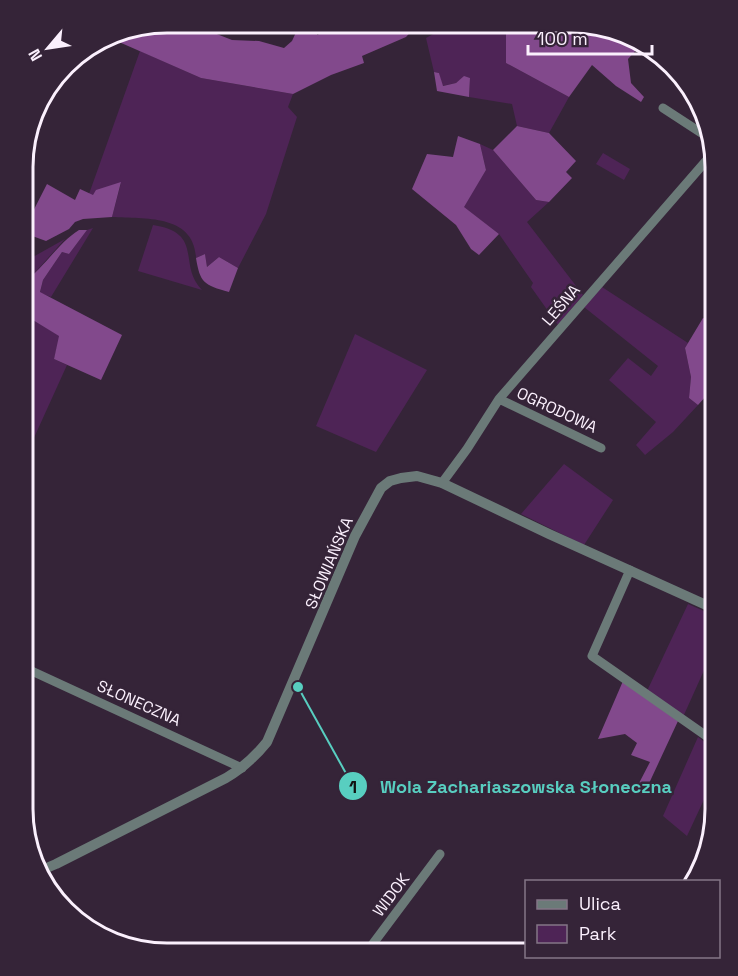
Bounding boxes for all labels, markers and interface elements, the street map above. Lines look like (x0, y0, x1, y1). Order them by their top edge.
north arrow (18, 18, 78, 78)
scale bar (528, 18, 652, 56)
text: 100 m (537, 27, 588, 50)
text: N (24, 45, 47, 65)
street label: LEŚNA (537, 280, 585, 330)
street label: OGRODOWA (513, 382, 601, 438)
street label: SŁOWIAŃSKA (300, 514, 358, 612)
street label: SŁONECZNA (94, 675, 184, 731)
callout: Wola Zachariaszowska Słoneczna (338, 768, 684, 804)
text: 1 (349, 775, 357, 798)
text: Wola Zachariaszowska Słoneczna (380, 775, 673, 798)
street label: WIDOK (368, 869, 414, 921)
legend (525, 880, 720, 958)
text: Ulica (579, 892, 621, 915)
text: Park (579, 922, 617, 945)

